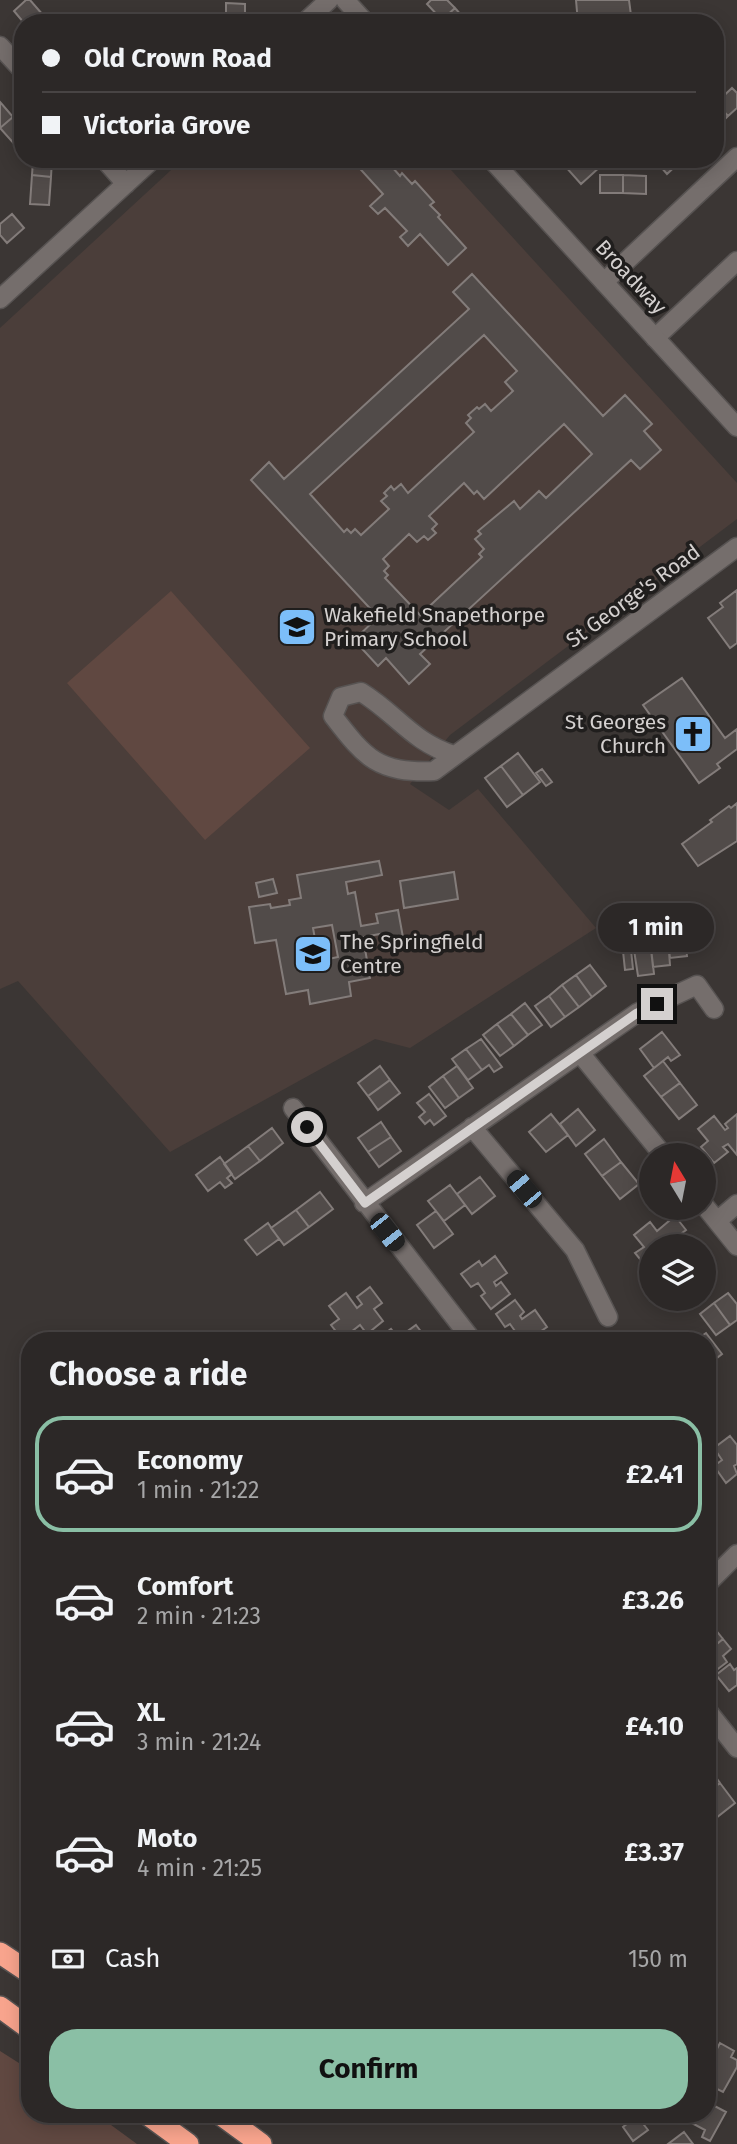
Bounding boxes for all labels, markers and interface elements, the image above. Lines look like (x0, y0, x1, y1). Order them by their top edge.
text: Old Crown Road (84, 43, 272, 74)
text: Victoria Grove (84, 110, 250, 141)
street label: Broadway (590, 234, 673, 320)
street label: St George's Road (561, 539, 705, 653)
place label: Wakefield Snapethorpe Primary School (324, 602, 545, 652)
school or university icon: Wakefield Snapethorpe Primary School (276, 606, 318, 648)
place label: St Georges Church (565, 709, 666, 759)
church icon: St Georges Church (672, 713, 714, 755)
callout: 1 min (599, 902, 715, 951)
text: 1 min (628, 913, 684, 941)
place label: The Springfield Centre (340, 929, 483, 979)
school or university icon: The Springfield Centre (292, 933, 334, 975)
route end (641, 988, 673, 1020)
route start (291, 1111, 323, 1143)
north arrow (639, 1143, 716, 1220)
map controls (639, 1143, 716, 1311)
car (503, 1166, 546, 1212)
car (366, 1209, 409, 1255)
button: layers (639, 1234, 716, 1311)
text: Choose a ride (49, 1355, 247, 1393)
icon: car (53, 1443, 116, 1506)
text: Economy (137, 1445, 243, 1476)
text: £2.41 (626, 1459, 684, 1490)
text: 1 min · 21:22 (137, 1476, 260, 1504)
icon: car (53, 1569, 116, 1632)
text: Comfort (137, 1571, 233, 1602)
text: £3.26 (622, 1585, 684, 1616)
text: 2 min · 21:23 (137, 1602, 261, 1630)
icon: car (53, 1695, 116, 1758)
text: XL (137, 1697, 165, 1728)
text: £4.10 (625, 1711, 684, 1742)
text: 3 min · 21:24 (137, 1728, 261, 1756)
icon: car (53, 1821, 116, 1884)
text: Moto (137, 1823, 197, 1854)
text: £3.37 (624, 1837, 684, 1868)
text: 4 min · 21:25 (137, 1854, 262, 1882)
icon: cash (49, 1940, 87, 1978)
text: Cash (105, 1943, 161, 1974)
text: 150 m (628, 1945, 688, 1973)
button: Confirm (49, 2029, 688, 2109)

